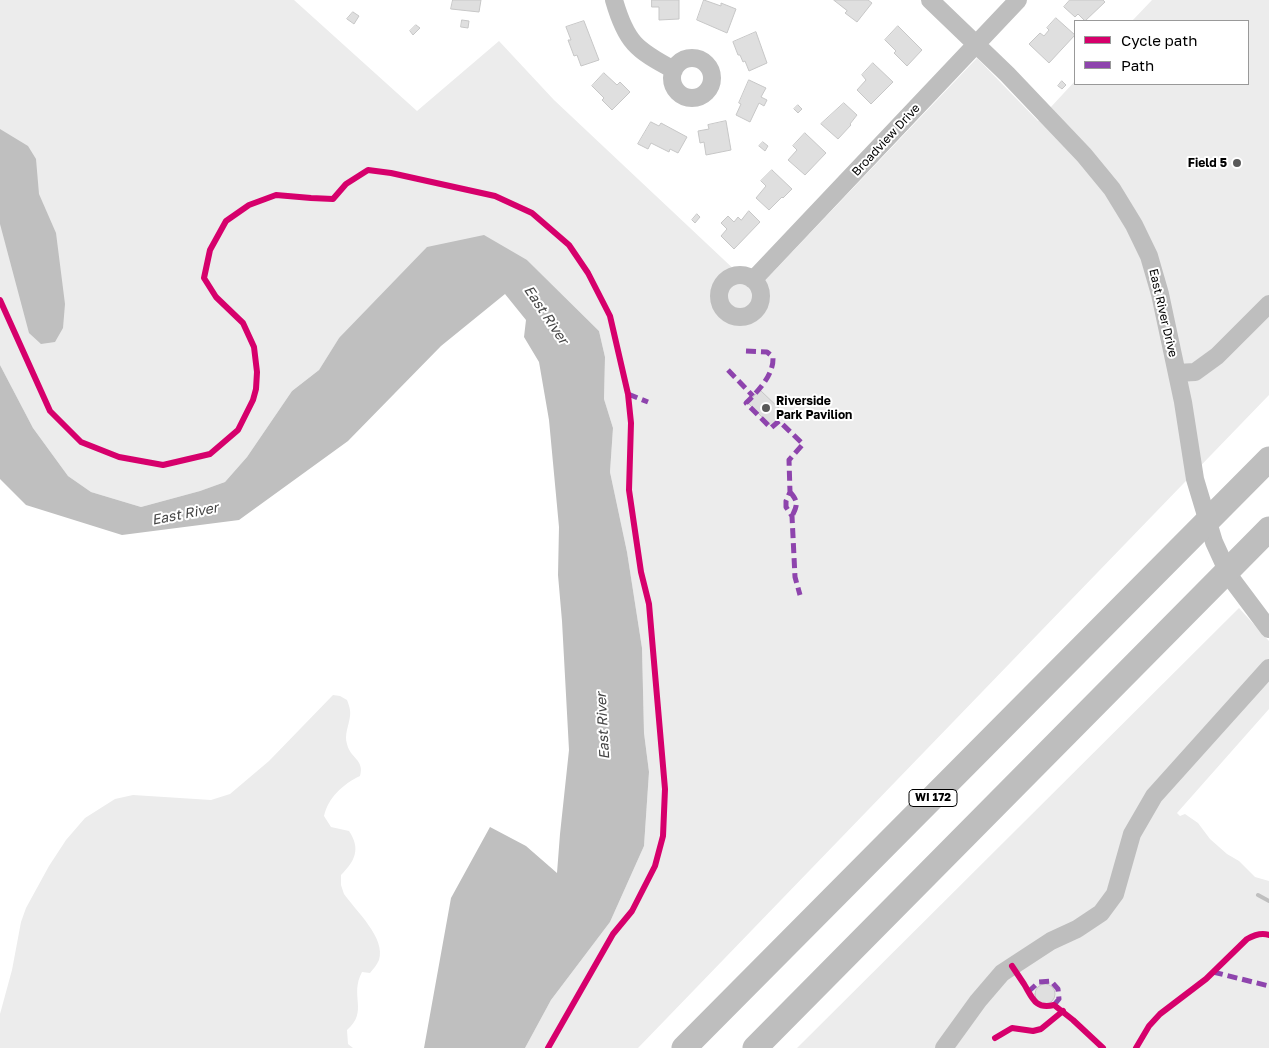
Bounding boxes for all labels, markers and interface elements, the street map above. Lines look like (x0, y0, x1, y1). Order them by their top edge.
legend (1074, 20, 1249, 85)
text: Cycle path (1121, 31, 1197, 49)
text: Path (1121, 56, 1154, 74)
street label: Broadview Drive (849, 101, 923, 179)
place label: Field 5 (1188, 156, 1227, 170)
marker: Field 5 (1231, 157, 1243, 169)
street label: East River Drive (1146, 267, 1180, 359)
water label: East River (520, 282, 572, 348)
place label: Riverside Park Pavilion (776, 394, 852, 422)
marker: Riverside Park Pavilion (760, 402, 772, 414)
water label: East River (150, 499, 220, 529)
water label: East River (593, 692, 613, 760)
road number: WI 172 (909, 790, 957, 806)

